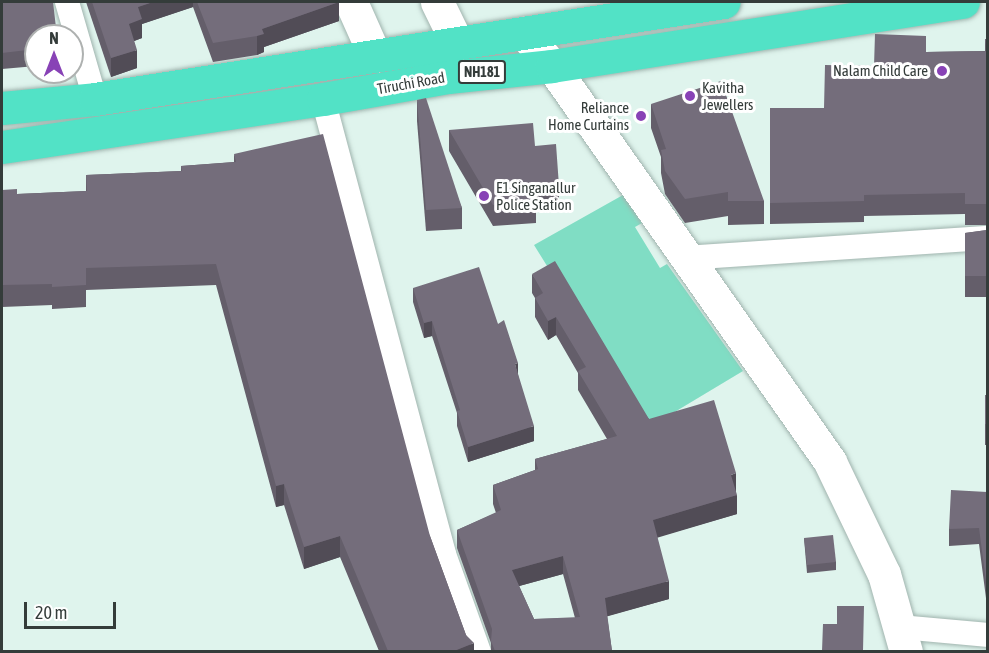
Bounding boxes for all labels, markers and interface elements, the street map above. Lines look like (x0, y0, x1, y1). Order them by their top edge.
north arrow (24, 24, 84, 84)
text: N (49, 29, 59, 47)
road number: NH181 (456, 61, 508, 83)
place label: Nalam Child Care (833, 62, 928, 80)
marker: Nalam Child Care (933, 62, 951, 80)
street label: Tiruchi Road (376, 68, 446, 98)
place label: Kavitha Jewellers (702, 78, 753, 113)
marker: Kavitha Jewellers (683, 89, 697, 103)
place label: Reliance Home Curtains (548, 98, 629, 133)
marker: Reliance Home Curtains (634, 109, 648, 123)
place label: E1 Singanallur Police Station (496, 178, 576, 213)
marker: E1 Singanallur Police Station (477, 189, 491, 203)
scale bar (27, 590, 118, 628)
text: 20 m (35, 602, 67, 623)

